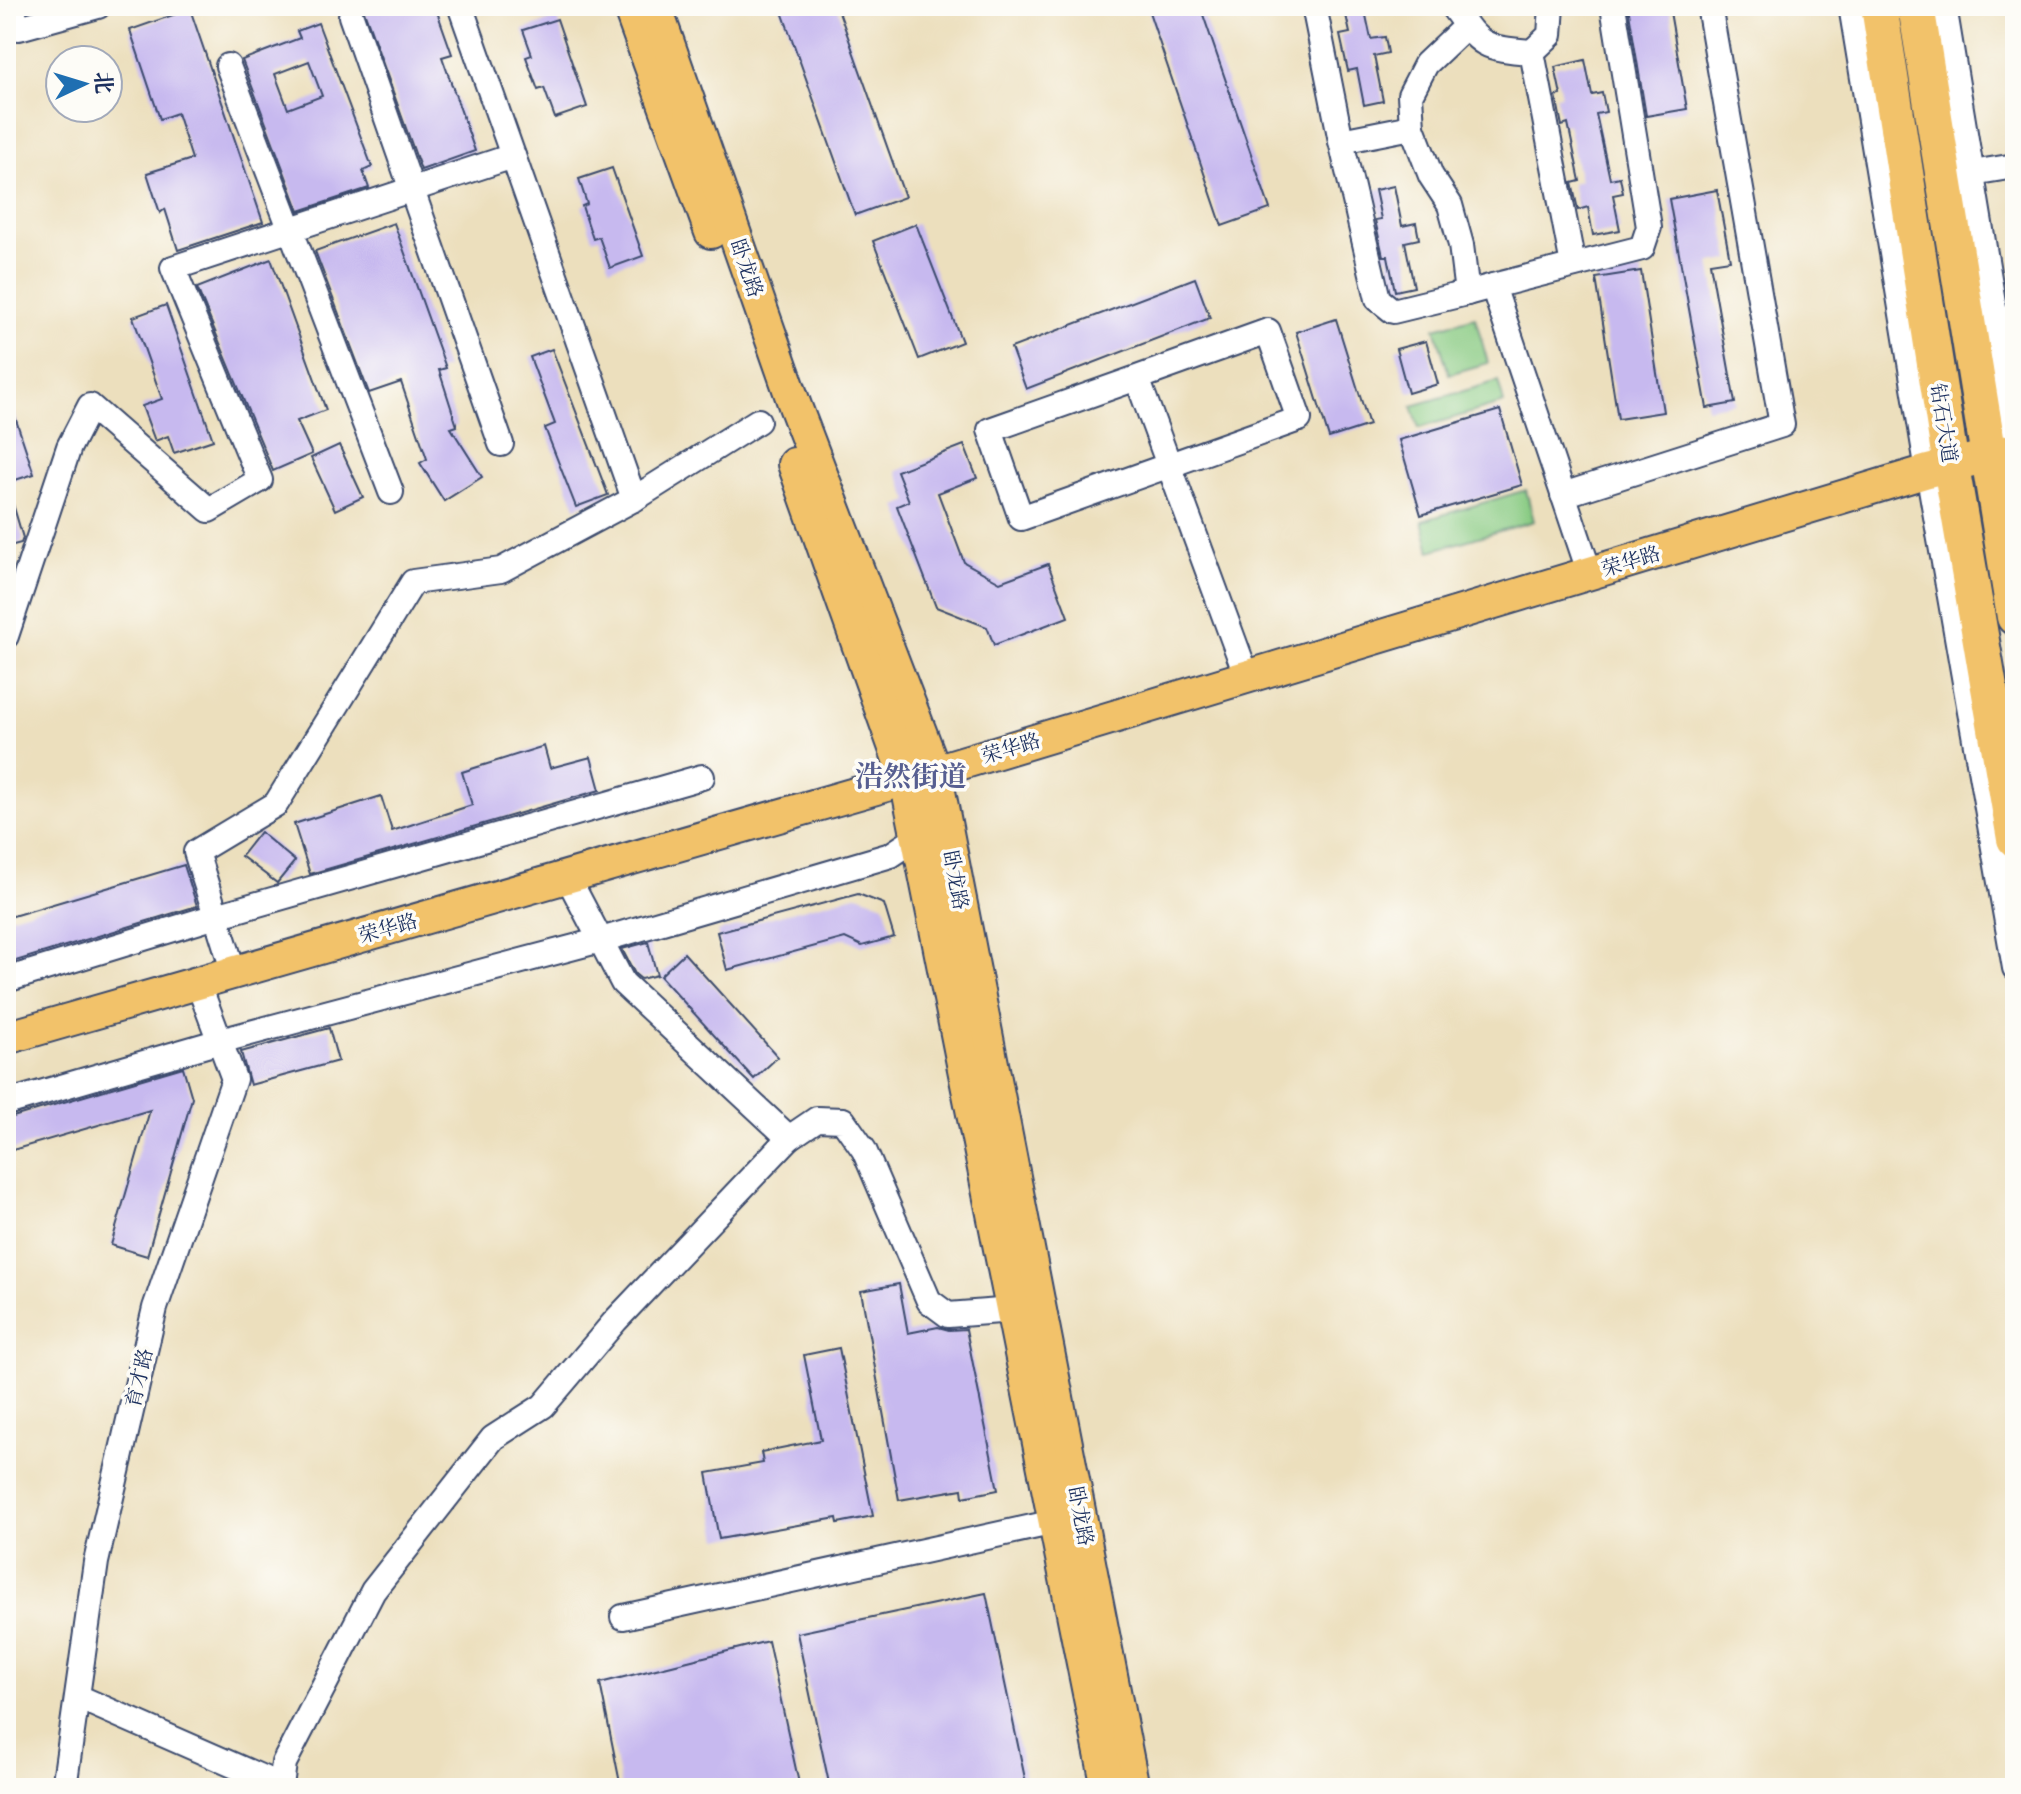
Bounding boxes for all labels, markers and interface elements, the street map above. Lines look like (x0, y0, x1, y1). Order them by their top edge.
north arrow (44, 44, 124, 124)
text: 北 (89, 71, 118, 95)
street label: 卧龙路 (726, 236, 768, 300)
street label: 钻石大道 (1926, 382, 1962, 464)
street label: 荣华路 (1599, 541, 1663, 581)
street label: 荣华路 (979, 728, 1043, 768)
district label: 浩然街道 (855, 759, 967, 793)
street label: 卧龙路 (938, 848, 974, 912)
street label: 荣华路 (356, 908, 420, 948)
street label: 育才路 (121, 1346, 157, 1410)
street label: 卧龙路 (1063, 1484, 1099, 1548)

